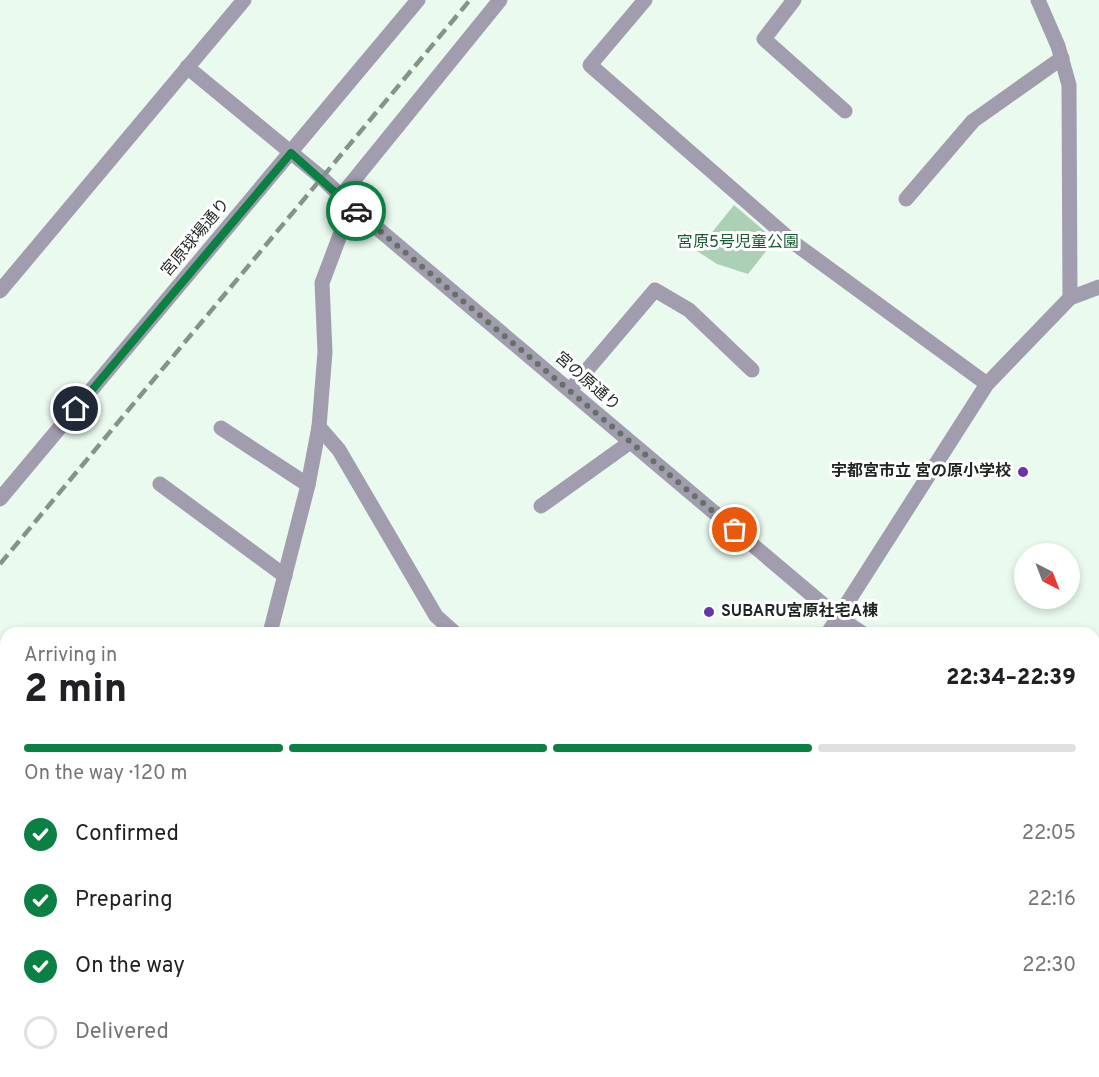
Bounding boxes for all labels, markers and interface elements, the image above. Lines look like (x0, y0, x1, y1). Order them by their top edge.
courier (326, 181, 386, 241)
street label: 宮原球場通り (157, 195, 235, 281)
icon: car (340, 195, 373, 228)
park label: 宮原5号児童公園 (677, 233, 799, 253)
street label: 宮の原通り (550, 348, 624, 416)
pin (50, 383, 101, 434)
icon: home (59, 392, 92, 425)
place label: 宇都宮市立 宮の原小学校 (831, 462, 1011, 482)
marker: 宇都宮市立 宮の原小学校 (1016, 465, 1030, 479)
pin (709, 504, 760, 555)
icon: bag (718, 513, 751, 546)
north arrow (1014, 543, 1080, 609)
map controls (1014, 543, 1080, 609)
place label: SUBARU宮原社宅A棟 (721, 601, 878, 622)
marker: SUBARU宮原社宅A棟 (702, 605, 716, 619)
text: Arriving in (24, 643, 117, 669)
text: 22:34–22:39 (946, 665, 1076, 692)
text: 2 min (24, 667, 127, 716)
text: On the way · 120 m (24, 761, 188, 787)
icon: check (24, 818, 57, 851)
text: Confirmed (75, 821, 179, 848)
text: 22:05 (1022, 821, 1076, 847)
icon: check (24, 884, 57, 917)
text: Preparing (75, 887, 173, 914)
text: 22:16 (1028, 887, 1076, 913)
icon: check (24, 950, 57, 983)
text: On the way (75, 953, 185, 980)
text: 22:30 (1022, 953, 1076, 979)
text: Delivered (75, 1019, 169, 1046)

